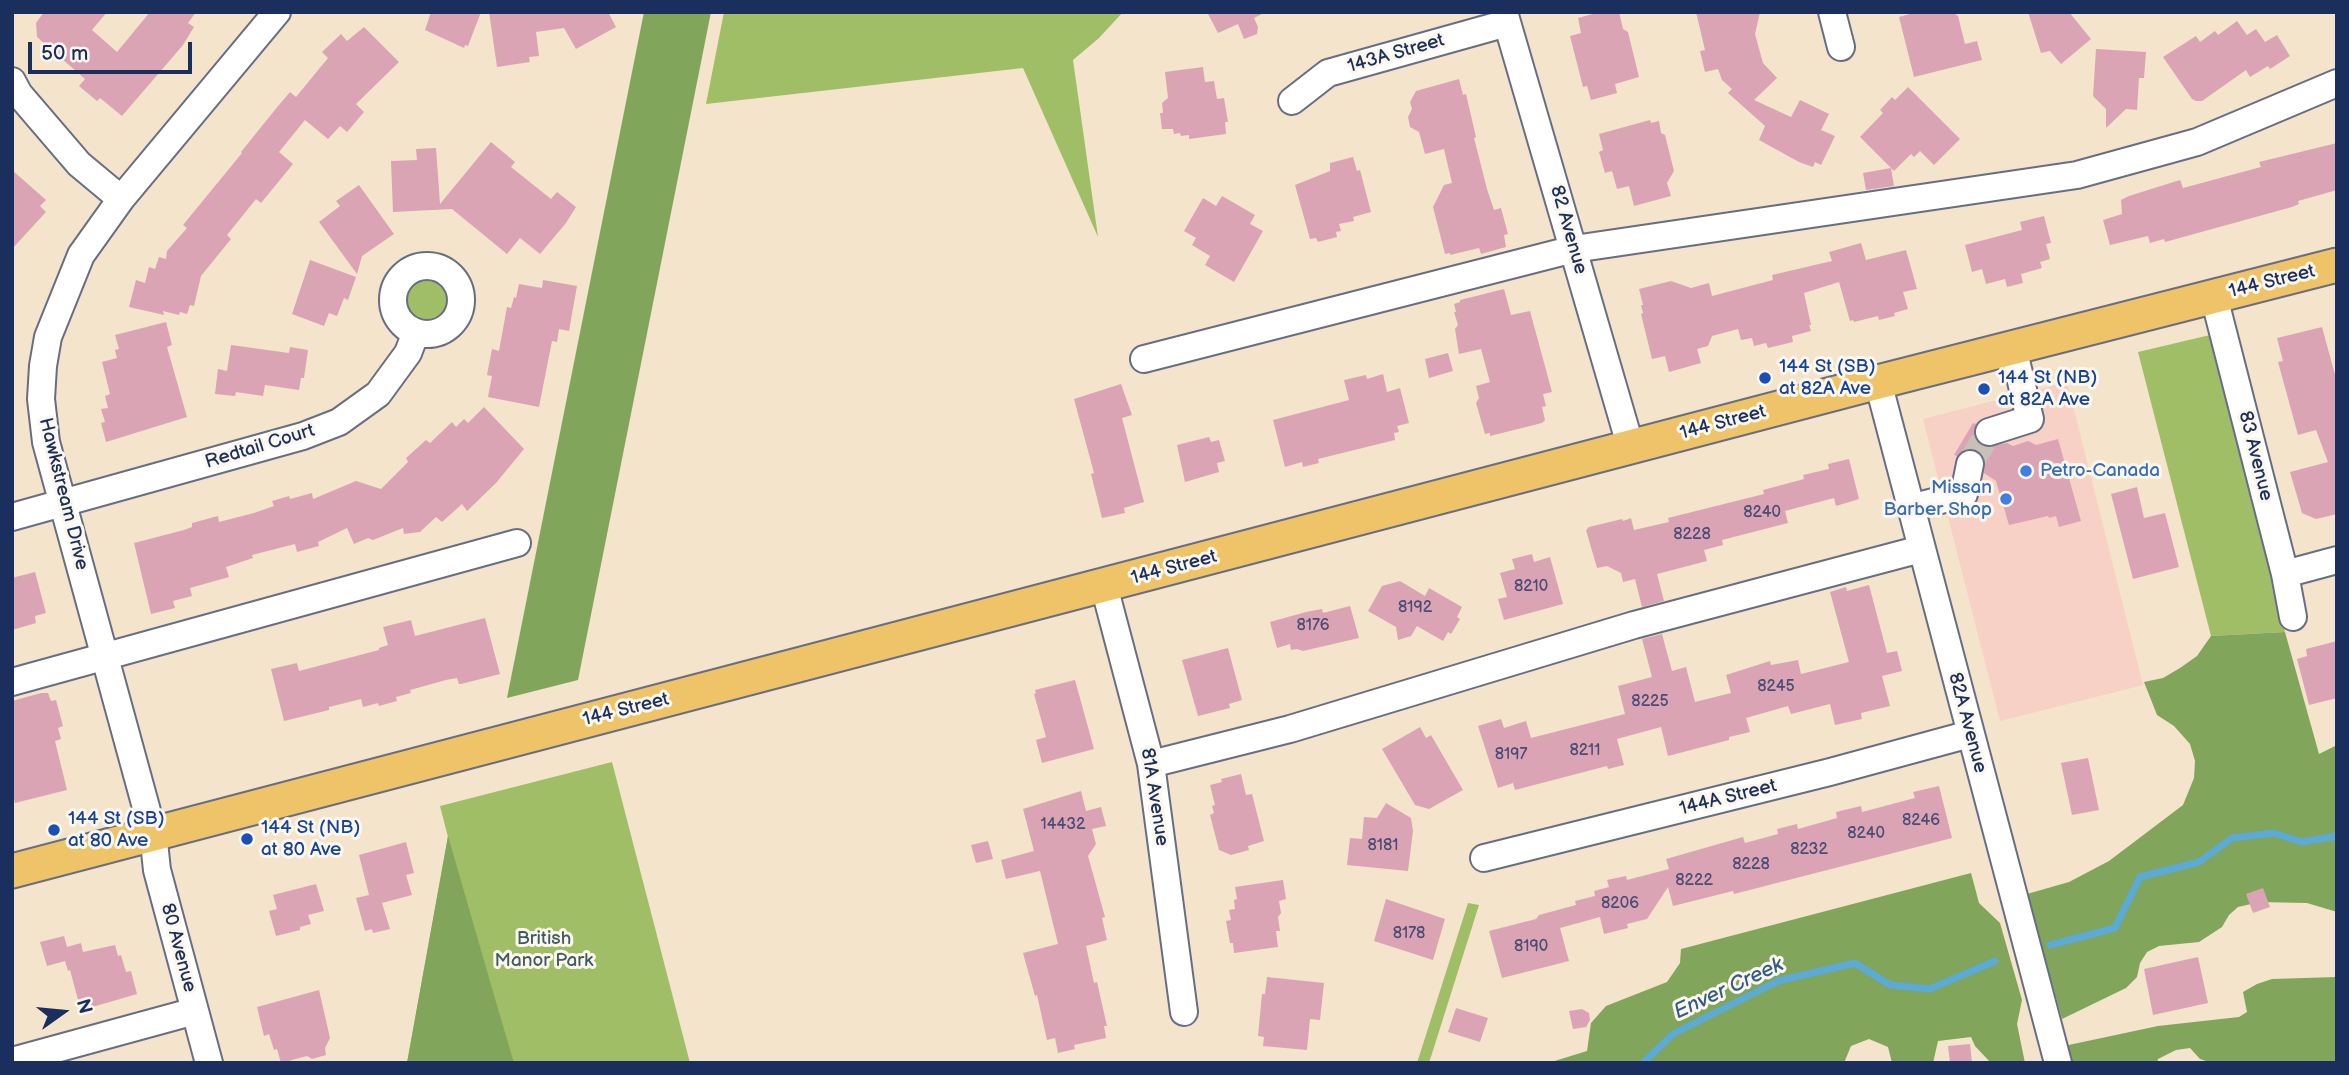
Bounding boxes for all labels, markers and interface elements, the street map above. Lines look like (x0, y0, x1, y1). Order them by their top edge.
scale bar (32, 28, 196, 72)
street label: 143A Street (1345, 29, 1447, 79)
text: 50 m (41, 41, 88, 66)
street label: 82 Avenue (1544, 183, 1592, 277)
street label: 144 Street (2227, 260, 2317, 304)
place label: 144 St (SB) at 82A Ave (1779, 356, 1876, 400)
place label: 144 St (NB) at 82A Ave (1998, 367, 2097, 411)
marker: 144 St (SB) at 82A Ave (1757, 370, 1773, 386)
marker: 144 St (NB) at 82A Ave (1976, 381, 1992, 397)
street label: 144 Street (1678, 401, 1768, 445)
street label: 83 Avenue (2233, 409, 2277, 503)
street label: Hawkstream Drive (33, 416, 93, 572)
street label: Redtail Court (203, 420, 317, 474)
place label: Petro-Canada (2040, 460, 2160, 482)
marker: Petro-Canada (2018, 463, 2034, 479)
place label: Missan Barber Shop (1884, 477, 1992, 521)
marker: Missan Barber Shop (1998, 491, 2014, 507)
house number: 8240 (1743, 503, 1781, 523)
house number: 8228 (1673, 525, 1711, 545)
street label: 144 Street (1129, 546, 1219, 590)
house number: 8210 (1514, 577, 1548, 597)
house number: 8192 (1398, 598, 1432, 618)
house number: 8176 (1296, 616, 1330, 636)
street label: 82A Avenue (1943, 670, 1991, 776)
house number: 8245 (1757, 677, 1795, 697)
street label: 144 Street (581, 688, 671, 732)
house number: 8225 (1631, 692, 1669, 712)
house number: 8211 (1570, 741, 1600, 761)
house number: 8197 (1495, 745, 1527, 765)
street label: 81A Avenue (1135, 746, 1173, 848)
street label: 144A Street (1677, 775, 1779, 821)
place label: 144 St (SB) at 80 Ave (68, 808, 165, 852)
house number: 8246 (1902, 811, 1940, 831)
house number: 14432 (1041, 815, 1085, 835)
place label: 144 St (NB) at 80 Ave (261, 817, 360, 861)
marker: 144 St (SB) at 80 Ave (46, 822, 62, 838)
house number: 8240 (1847, 824, 1885, 844)
marker: 144 St (NB) at 80 Ave (239, 831, 255, 847)
house number: 8181 (1367, 836, 1399, 856)
house number: 8232 (1790, 840, 1828, 860)
house number: 8228 (1732, 855, 1770, 875)
house number: 8222 (1675, 871, 1713, 891)
house number: 8206 (1601, 894, 1639, 914)
street label: 80 Avenue (155, 901, 201, 995)
house number: 8178 (1393, 924, 1425, 944)
park label: British Manor Park (495, 928, 593, 972)
house number: 8190 (1514, 937, 1548, 957)
water label: Enver Creek (1670, 953, 1788, 1025)
north arrow (28, 977, 98, 1047)
text: N (71, 997, 97, 1016)

